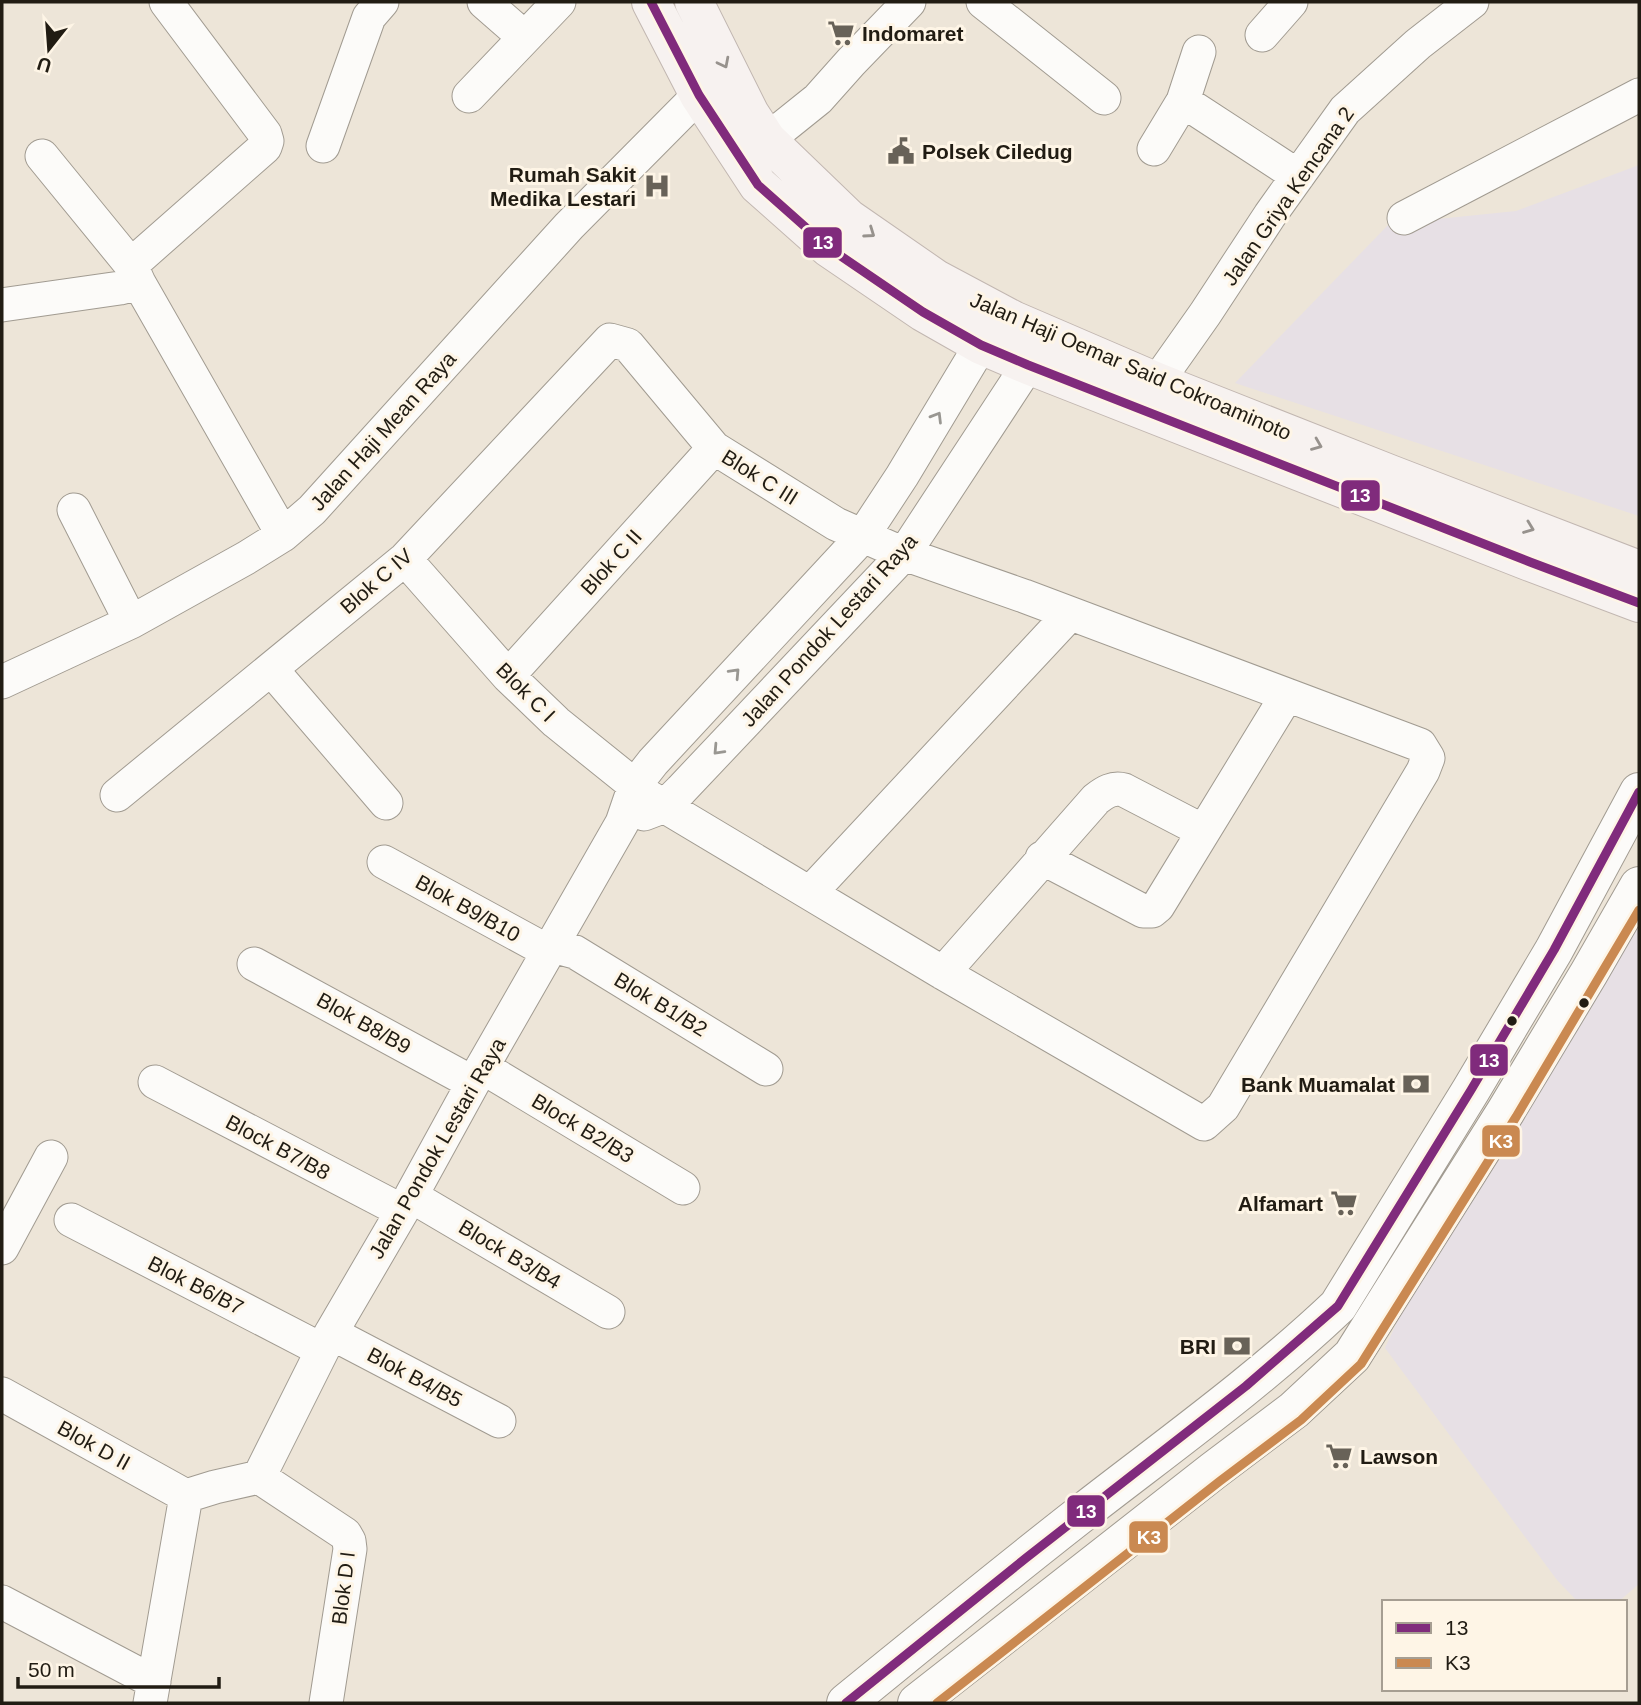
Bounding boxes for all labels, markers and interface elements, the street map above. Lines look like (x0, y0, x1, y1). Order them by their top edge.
north arrow (14, 14, 84, 84)
supermarket icon: Indomaret (826, 18, 856, 48)
place label: Indomaret (862, 22, 964, 45)
text: U (35, 53, 54, 77)
one-way arrow (716, 56, 730, 68)
street label: Jalan Griya Kencana 2 (1218, 102, 1358, 290)
public building icon: Polsek Ciledug (886, 136, 916, 166)
place label: Polsek Ciledug (922, 140, 1073, 163)
place label: Rumah Sakit Medika Lestari (490, 163, 636, 210)
hospital icon: Rumah Sakit Medika Lestari (642, 171, 672, 201)
one-way arrow (862, 225, 875, 237)
line badge: 13 (802, 226, 843, 259)
text: 13 (812, 232, 834, 253)
street label: Jalan Haji Oemar Said Cokroaminoto (967, 288, 1295, 444)
street label: Jalan Haji Mean Raya (306, 347, 460, 515)
one-way arrow (929, 412, 942, 425)
one-way arrow (1311, 437, 1323, 451)
street label: Blok C III (718, 445, 802, 509)
line badge: 13 (1340, 479, 1381, 512)
text: 13 (1349, 485, 1371, 506)
one-way arrow (1523, 519, 1535, 533)
street label: Blok C II (576, 525, 646, 599)
street label: Jalan Pondok Lestari Raya (736, 529, 922, 731)
street label: Blok C IV (335, 544, 417, 618)
street label: Blok C I (492, 658, 560, 726)
one-way arrow (727, 668, 740, 681)
one-way arrow (714, 742, 727, 755)
street label: Blok B9/B10 (412, 870, 524, 946)
street label: Blok B1/B2 (611, 967, 711, 1041)
street label: Blok B8/B9 (313, 988, 415, 1058)
unlabelled marker (1577, 996, 1591, 1010)
unlabelled marker (1505, 1014, 1519, 1028)
street label: Jalan Pondok Lestari Raya (364, 1033, 510, 1262)
line badge: 13 (1469, 1043, 1509, 1077)
text: 13 (1478, 1050, 1500, 1071)
bank icon: Bank Muamalat (1401, 1069, 1431, 1099)
place label: Bank Muamalat (1241, 1073, 1395, 1096)
street label: Block B2/B3 (528, 1089, 638, 1167)
street label: Block B7/B8 (222, 1110, 334, 1184)
line badge: K3 (1481, 1124, 1521, 1158)
text: K3 (1489, 1131, 1513, 1152)
supermarket icon: Alfamart (1329, 1188, 1359, 1218)
place label: Alfamart (1238, 1192, 1323, 1215)
street label: Block B3/B4 (455, 1215, 565, 1293)
street label: Blok B6/B7 (144, 1251, 248, 1319)
bank icon: BRI (1222, 1331, 1252, 1361)
place label: BRI (1180, 1335, 1216, 1358)
street label: Blok B4/B5 (364, 1342, 466, 1412)
street label: Blok D II (54, 1416, 134, 1474)
supermarket icon: Lawson (1324, 1441, 1354, 1471)
place label: Lawson (1360, 1445, 1438, 1468)
line badge: 13 (1066, 1494, 1106, 1528)
text: 13 (1075, 1501, 1097, 1522)
line badge: K3 (1128, 1520, 1169, 1554)
text: K3 (1137, 1527, 1161, 1548)
street label: Blok D I (327, 1550, 359, 1626)
legend (1382, 1600, 1627, 1691)
text: 13 (1445, 1616, 1468, 1639)
scale bar (18, 1646, 219, 1690)
text: K3 (1445, 1651, 1471, 1674)
text: 50 m (28, 1658, 75, 1681)

